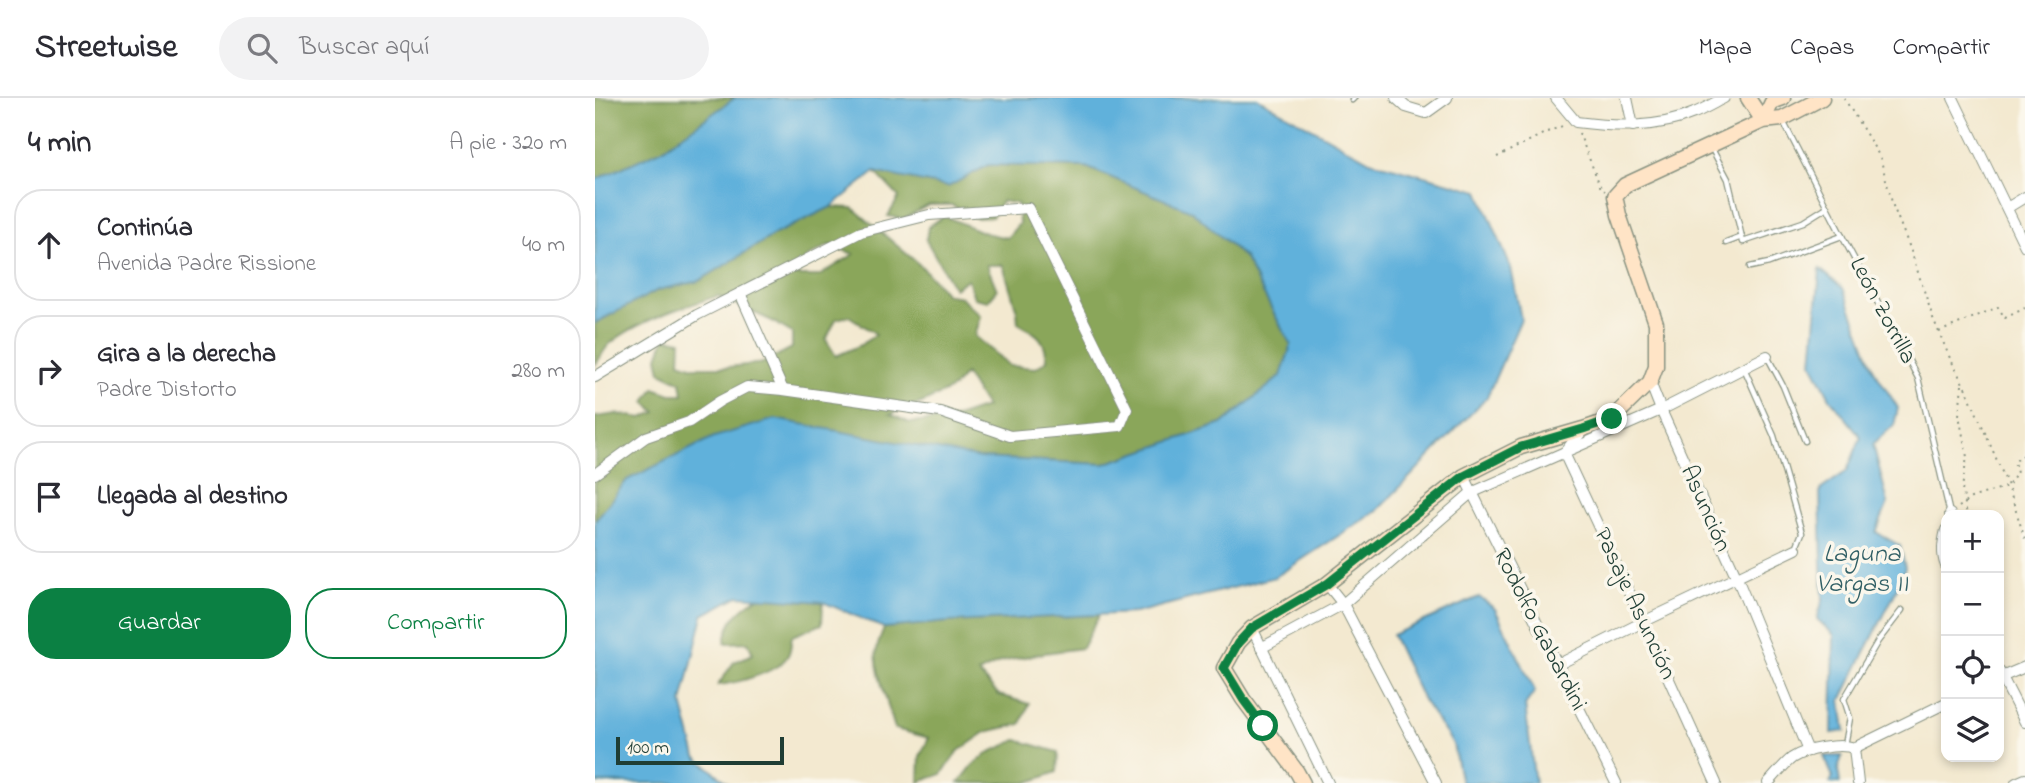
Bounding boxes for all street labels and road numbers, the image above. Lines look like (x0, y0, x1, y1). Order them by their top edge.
street label: León Zorrilla (1839, 251, 1925, 371)
street label: Asunción (1670, 460, 1740, 558)
street label: Pasaje Asunción (1584, 522, 1684, 686)
street label: Rodolfo Gabardini (1483, 543, 1595, 717)

